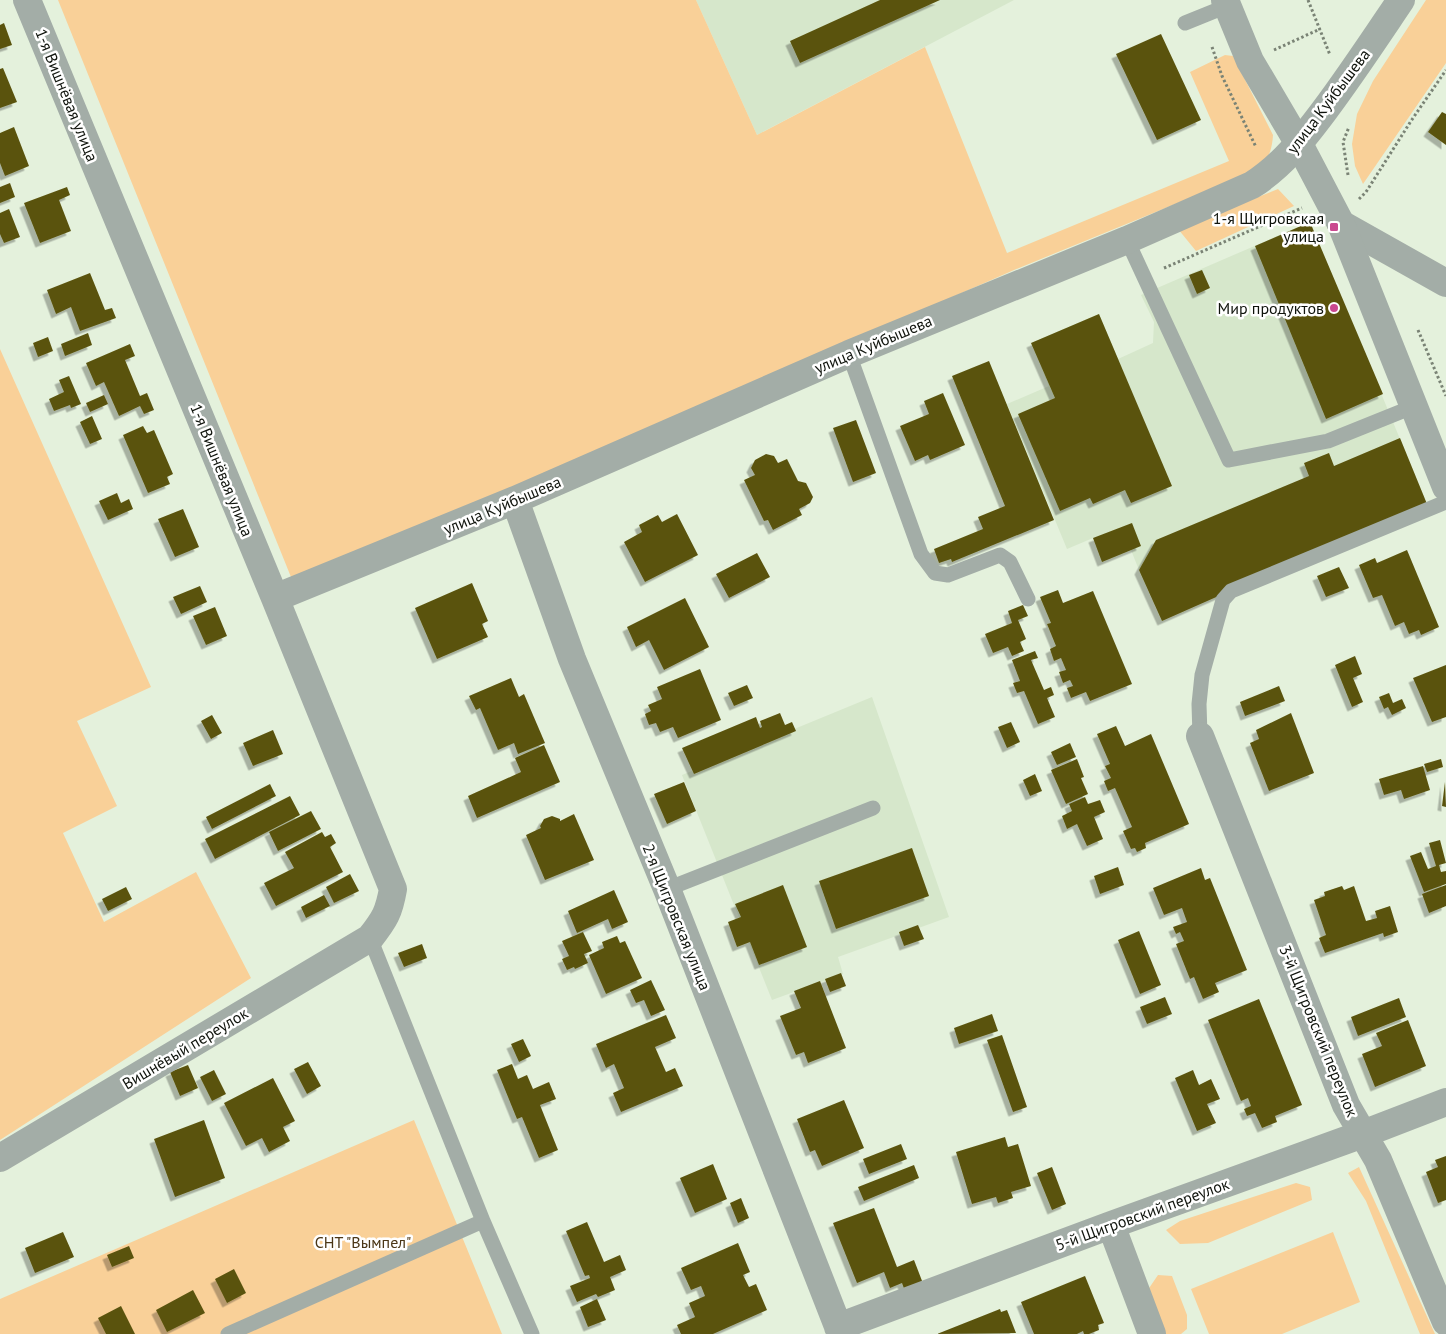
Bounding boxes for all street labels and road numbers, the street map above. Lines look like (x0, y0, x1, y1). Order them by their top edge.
street label: 1-я Вишнёвая улица (31, 26, 103, 164)
street label: улица Куйбышева (1282, 45, 1374, 157)
street label: улица Куйбышева (811, 310, 935, 378)
street label: 1-я Вишнёвая улица (186, 401, 258, 539)
street label: улица Куйбышева (440, 471, 564, 539)
street label: 2-я Щигровская улица (638, 841, 716, 993)
street label: 3-й Щигровский переулок (1275, 942, 1363, 1120)
street label: Вишнёвый переулок (119, 1002, 252, 1093)
street label: 5-й Щигровский переулок (1052, 1173, 1232, 1255)

